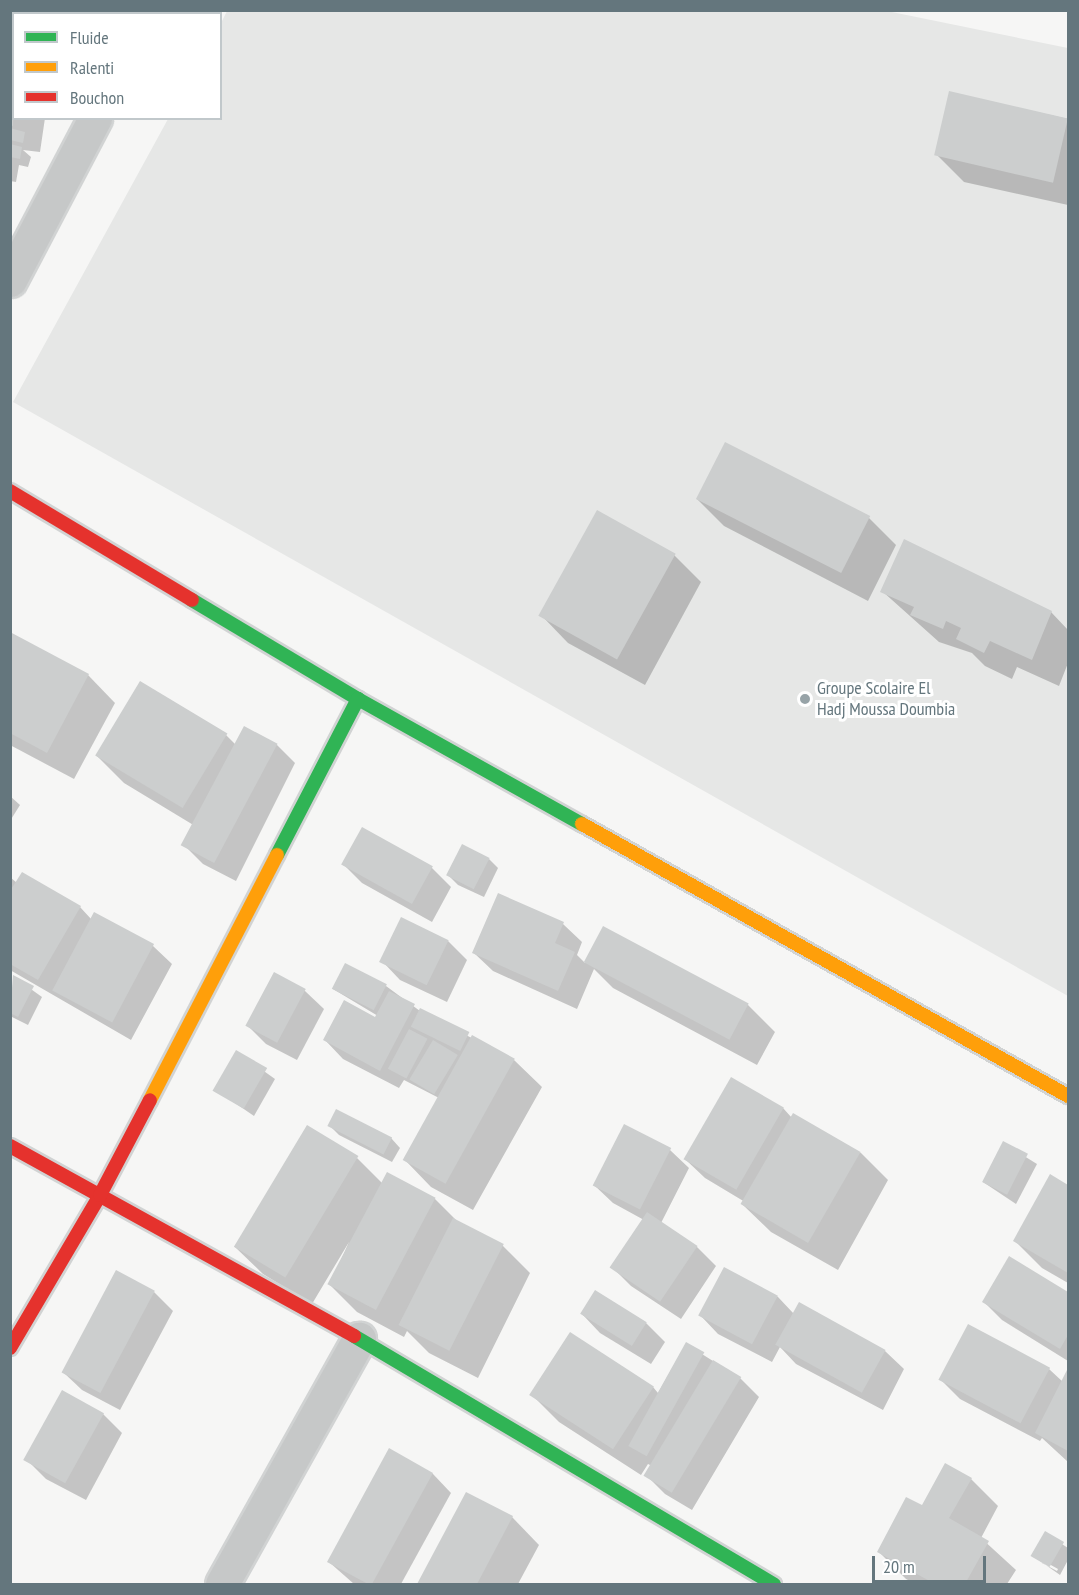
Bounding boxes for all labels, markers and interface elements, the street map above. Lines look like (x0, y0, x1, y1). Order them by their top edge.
legend (12, 12, 222, 120)
text: Fluide (70, 26, 109, 49)
text: Ralenti (70, 56, 114, 79)
text: Bouchon (70, 86, 124, 109)
place label: Groupe Scolaire El Hadj Moussa Doumbia (817, 678, 955, 720)
marker: Groupe Scolaire El Hadj Moussa Doumbia (798, 692, 812, 706)
scale bar (875, 1544, 989, 1582)
text: 20 m (883, 1555, 915, 1578)

